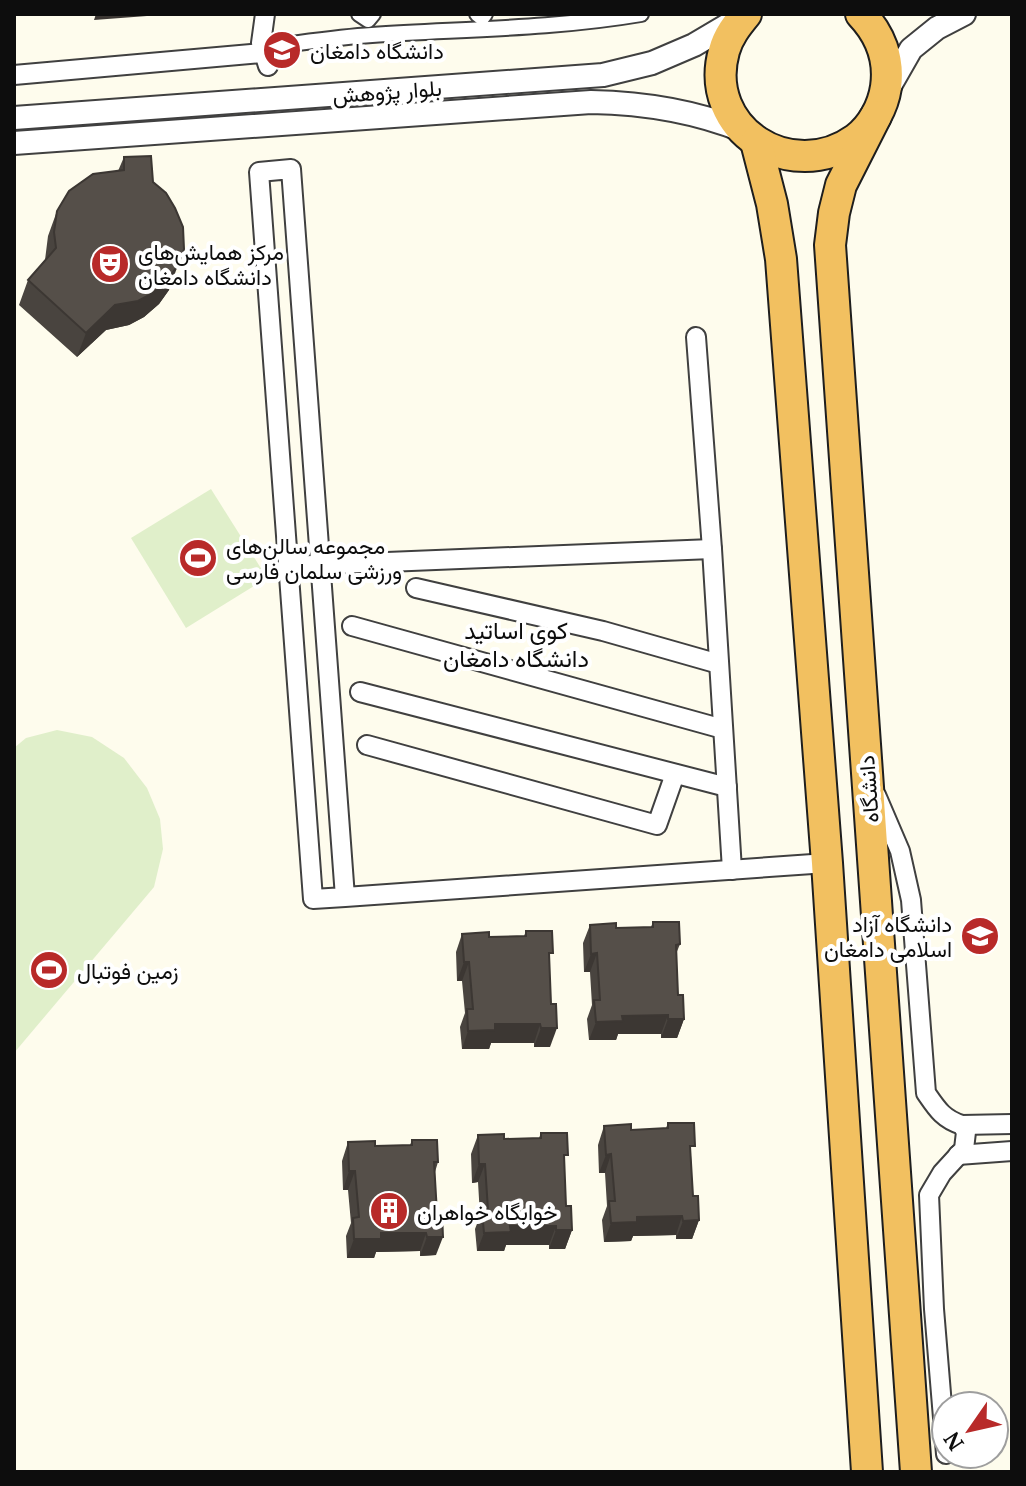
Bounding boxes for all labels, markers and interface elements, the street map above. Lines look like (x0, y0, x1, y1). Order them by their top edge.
school or university icon: دانشگاه دامغان (261, 29, 303, 71)
place label: دانشگاه دامغان (310, 36, 444, 65)
street label: بلوار پژوهش (331, 73, 443, 110)
place label: مرکز همایش‌های دانشگاه دامغان (138, 237, 284, 291)
theatre icon: مرکز همایش‌های دانشگاه دامغان (89, 243, 131, 285)
place label: مجموعه سالن‌های ورزشی سلمان فارسی (226, 531, 402, 585)
sports icon: مجموعه سالن‌های ورزشی سلمان فارسی (177, 537, 219, 579)
district label: کوی اساتید دانشگاه دامغان (443, 614, 589, 674)
street label: دانشگاه (851, 754, 885, 824)
place label: دانشگاه آزاد اسلامی دامغان (824, 909, 952, 963)
school or university icon: دانشگاه آزاد اسلامی دامغان (959, 915, 1001, 957)
sports icon: زمین فوتبال (28, 949, 70, 991)
place label: زمین فوتبال (77, 956, 179, 985)
building icon: خوابگاه خواهران (368, 1190, 410, 1232)
place label: خوابگاه خواهران (417, 1197, 558, 1226)
north arrow (930, 1390, 1010, 1470)
text: N (936, 1426, 970, 1456)

